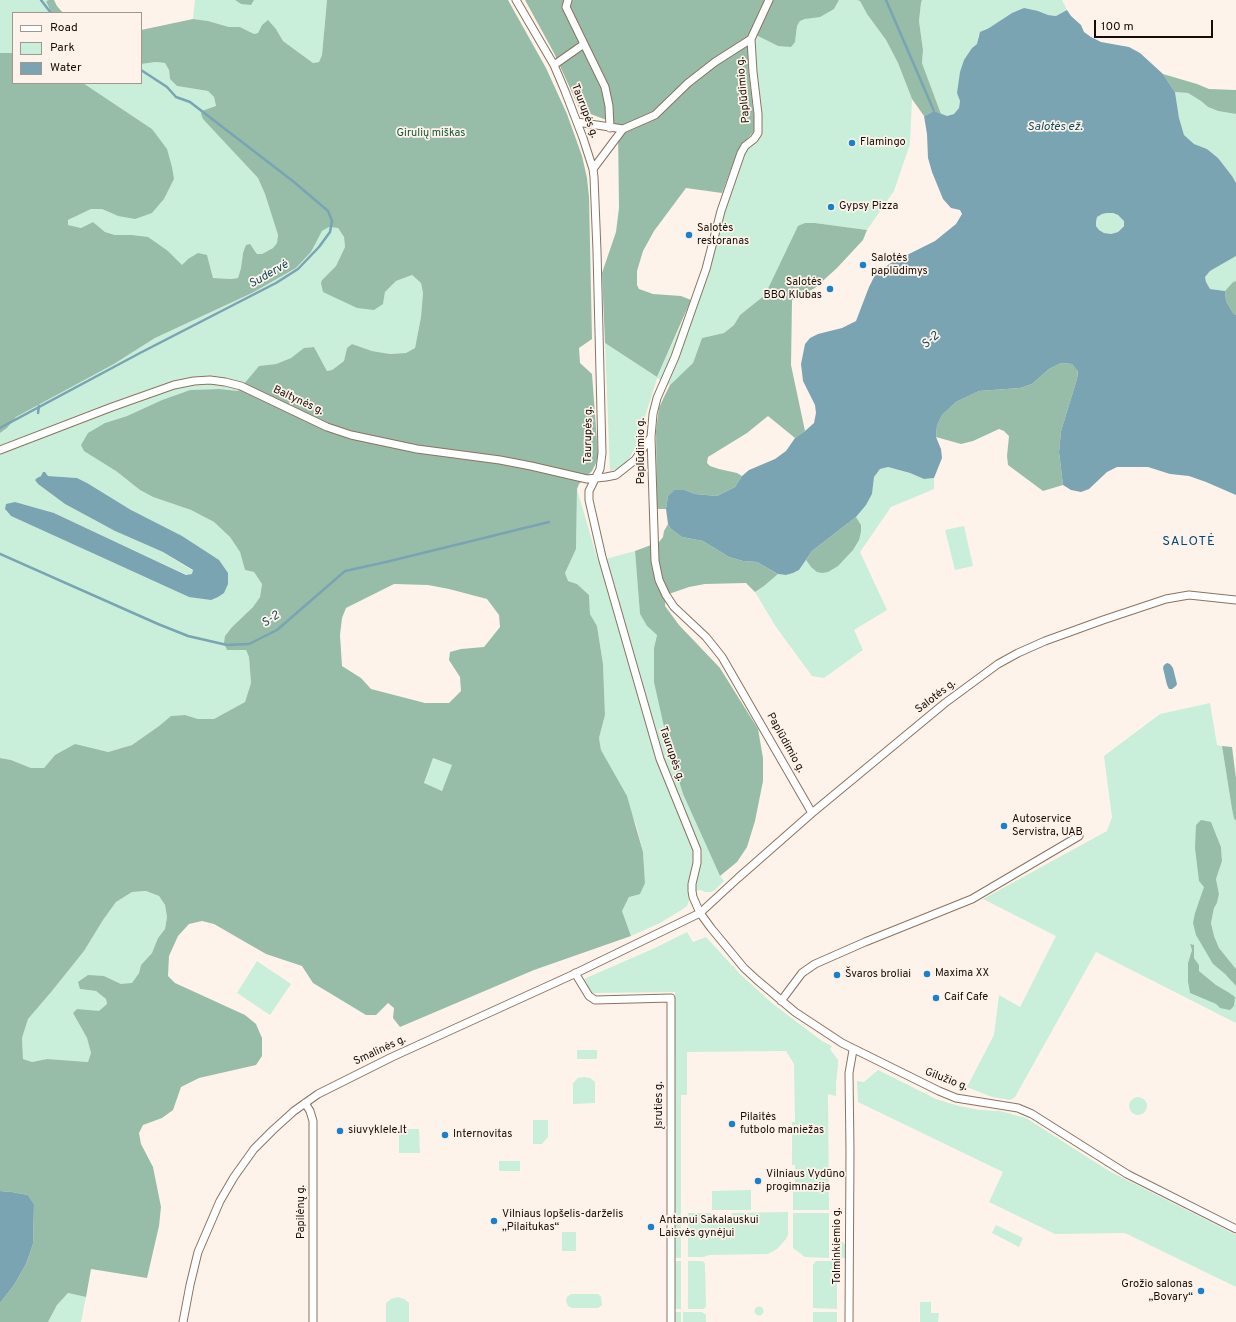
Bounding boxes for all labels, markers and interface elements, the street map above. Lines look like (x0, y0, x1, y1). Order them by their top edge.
legend (12, 12, 142, 84)
scale bar (1096, 12, 1215, 38)
text: 100 m (1101, 19, 1134, 35)
text: Road (50, 20, 78, 36)
text: Park (50, 40, 75, 56)
street label: Paplūdimio g. (735, 56, 753, 124)
text: Water (50, 60, 82, 76)
street label: Taurupės g. (568, 82, 600, 140)
water label: Salotės ež. (1027, 121, 1083, 135)
park label: Girulių miškas (397, 127, 465, 141)
place label: Flamingo (860, 136, 906, 150)
marker: Flamingo (847, 138, 857, 148)
place label: Gypsy Pizza (839, 200, 898, 214)
marker: Gypsy Pizza (826, 202, 836, 212)
place label: Salotės restoranas (697, 222, 749, 248)
marker: Salotės restoranas (684, 230, 694, 240)
place label: Salotės paplūdimys (871, 252, 928, 278)
water label: Sudervė (247, 258, 291, 292)
marker: Salotės paplūdimys (858, 260, 868, 270)
place label: Salotės BBQ Klubas (763, 276, 822, 302)
marker: Salotės BBQ Klubas (825, 284, 835, 294)
water label: S-2 (919, 329, 943, 353)
street label: Baltynės g. (271, 384, 325, 418)
street label: Taurupės g. (582, 406, 596, 464)
street label: Paplūdimio g. (635, 418, 649, 484)
district label: SALOTĖ (1162, 534, 1216, 550)
water label: S-2 (259, 609, 283, 631)
street label: Salotės g. (913, 677, 959, 717)
street label: Paplūdimio g. (763, 711, 807, 775)
street label: Taurupės g. (656, 725, 686, 783)
place label: Autoservice Servistra, UAB (1012, 813, 1083, 839)
marker: Autoservice Servistra, UAB (999, 821, 1009, 831)
place label: Maxima XX (935, 967, 989, 981)
place label: Švaros broliai (845, 968, 911, 982)
marker: Maxima XX (922, 969, 932, 979)
marker: Švaros broliai (832, 970, 842, 980)
place label: Caif Cafe (944, 991, 988, 1005)
marker: Caif Cafe (931, 993, 941, 1003)
street label: Smalinės g. (352, 1033, 408, 1069)
street label: Gilužio g. (923, 1066, 969, 1094)
street label: Įsruties g. (653, 1081, 667, 1129)
place label: Pilaitės futbolo maniežas (740, 1111, 824, 1137)
marker: Pilaitės futbolo maniežas (727, 1119, 737, 1129)
place label: siuvyklele.lt (348, 1124, 407, 1138)
marker: siuvyklele.lt (335, 1126, 345, 1136)
place label: Internovitas (453, 1128, 512, 1142)
marker: Internovitas (440, 1130, 450, 1140)
place label: Vilniaus Vydūno progimnazija (766, 1168, 845, 1194)
marker: Vilniaus Vydūno progimnazija (753, 1176, 763, 1186)
street label: Papilėnų g. (295, 1185, 309, 1239)
place label: Vilniaus lopšelis-darželis „Pilaitukas“ (502, 1208, 623, 1234)
street label: Tolminkiemio g. (831, 1208, 845, 1284)
place label: Antanui Sakalauskui Laisvės gynėjui (659, 1214, 759, 1240)
marker: Vilniaus lopšelis-darželis „Pilaitukas“ (489, 1216, 499, 1226)
marker: Antanui Sakalauskui Laisvės gynėjui (646, 1222, 656, 1232)
place label: Grožio salonas „Bovary“ (1121, 1278, 1193, 1304)
marker: Grožio salonas „Bovary“ (1196, 1286, 1206, 1296)

